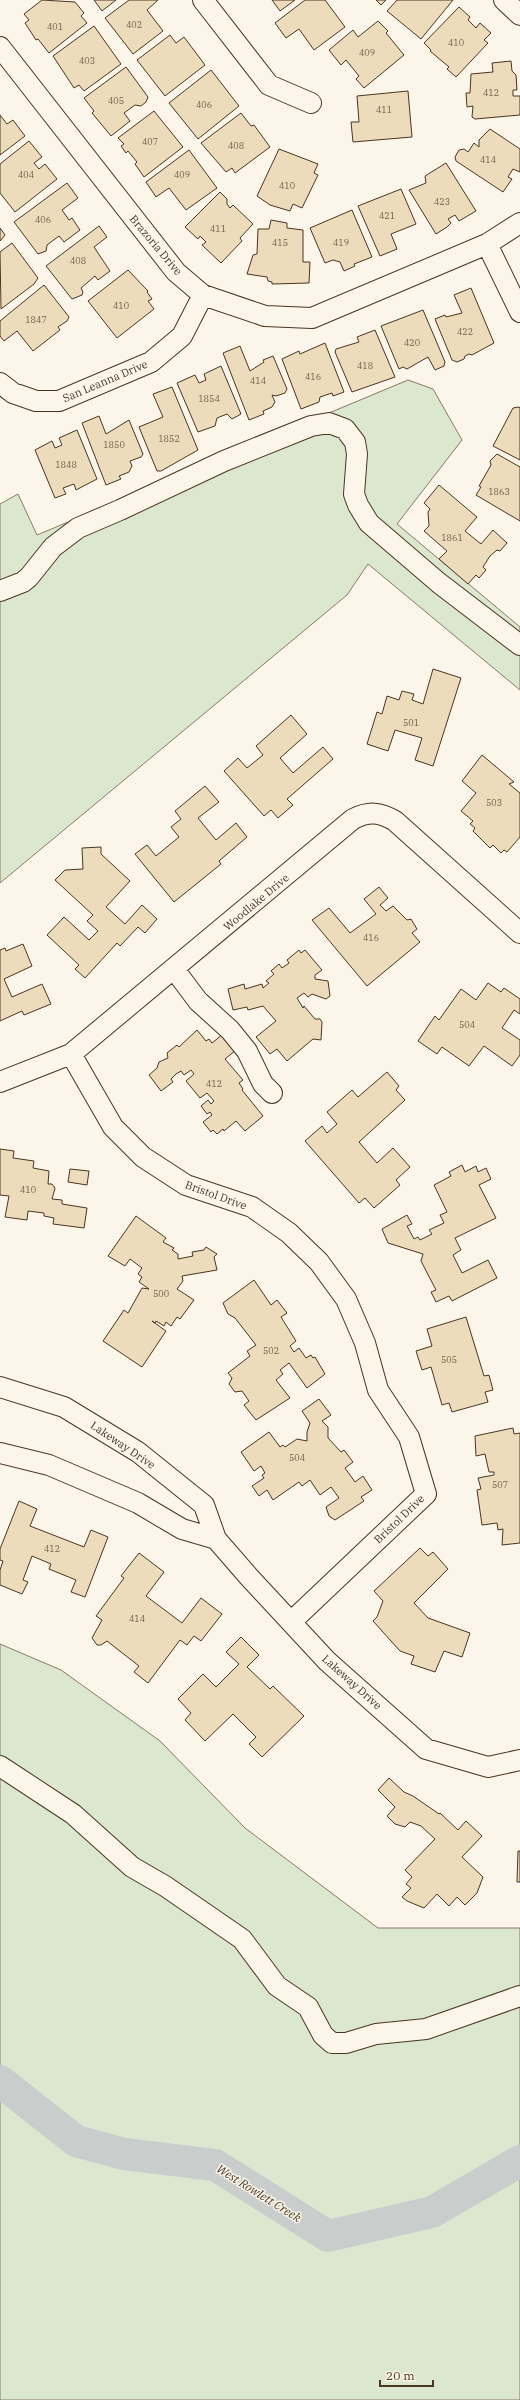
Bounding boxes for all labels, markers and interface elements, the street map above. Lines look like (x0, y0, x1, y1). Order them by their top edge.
house number: 402 (126, 19, 142, 30)
house number: 401 (47, 21, 63, 32)
house number: 410 (448, 37, 464, 48)
house number: 409 (359, 47, 375, 58)
house number: 403 (79, 55, 95, 66)
house number: 412 (483, 87, 499, 98)
house number: 405 (108, 95, 124, 106)
house number: 406 (196, 99, 212, 110)
house number: 411 (376, 104, 392, 115)
house number: 407 (142, 136, 158, 147)
house number: 408 (228, 140, 244, 151)
house number: 414 (480, 154, 496, 165)
house number: 404 (18, 169, 34, 180)
house number: 409 (174, 169, 190, 180)
house number: 410 (279, 180, 295, 191)
house number: 423 (434, 196, 450, 207)
house number: 421 (379, 210, 395, 221)
street label: Brazoria Drive (127, 212, 185, 278)
house number: 406 (35, 214, 51, 225)
house number: 411 (210, 223, 226, 234)
house number: 415 (272, 237, 288, 248)
house number: 419 (333, 237, 349, 248)
house number: 408 (70, 255, 86, 266)
house number: 410 (113, 300, 129, 311)
house number: 1847 (25, 314, 47, 325)
house number: 422 (457, 326, 473, 337)
house number: 420 (404, 337, 420, 348)
street label: San Leanna Drive (60, 357, 150, 405)
house number: 418 (357, 360, 373, 371)
house number: 416 (305, 371, 321, 382)
house number: 414 (250, 375, 266, 386)
house number: 1854 (198, 393, 220, 404)
house number: 1852 (158, 433, 180, 444)
house number: 1850 (103, 439, 125, 450)
house number: 1848 (55, 459, 77, 470)
house number: 1863 (488, 486, 510, 497)
house number: 1861 (441, 532, 463, 543)
house number: 501 (403, 717, 419, 728)
house number: 503 (486, 797, 502, 808)
street label: Woodlake Drive (220, 870, 292, 933)
house number: 416 (363, 932, 379, 943)
house number: 504 (459, 1019, 475, 1030)
house number: 412 (206, 1078, 222, 1089)
street label: Bristol Drive (183, 1177, 249, 1213)
house number: 410 (20, 1184, 36, 1195)
house number: 500 (153, 1288, 169, 1299)
house number: 502 (263, 1345, 279, 1356)
house number: 505 (441, 1354, 457, 1365)
street label: Lakeway Drive (88, 1418, 158, 1472)
house number: 504 (289, 1452, 305, 1463)
house number: 507 (492, 1479, 508, 1490)
street label: Bristol Drive (371, 1491, 427, 1547)
house number: 412 (44, 1543, 60, 1554)
house number: 414 (129, 1613, 145, 1624)
street label: Lakeway Drive (319, 1652, 385, 1712)
water label: West Rowlett Creek (214, 2161, 305, 2225)
scale bar (380, 2362, 433, 2388)
text: 20 m (386, 2368, 415, 2383)

